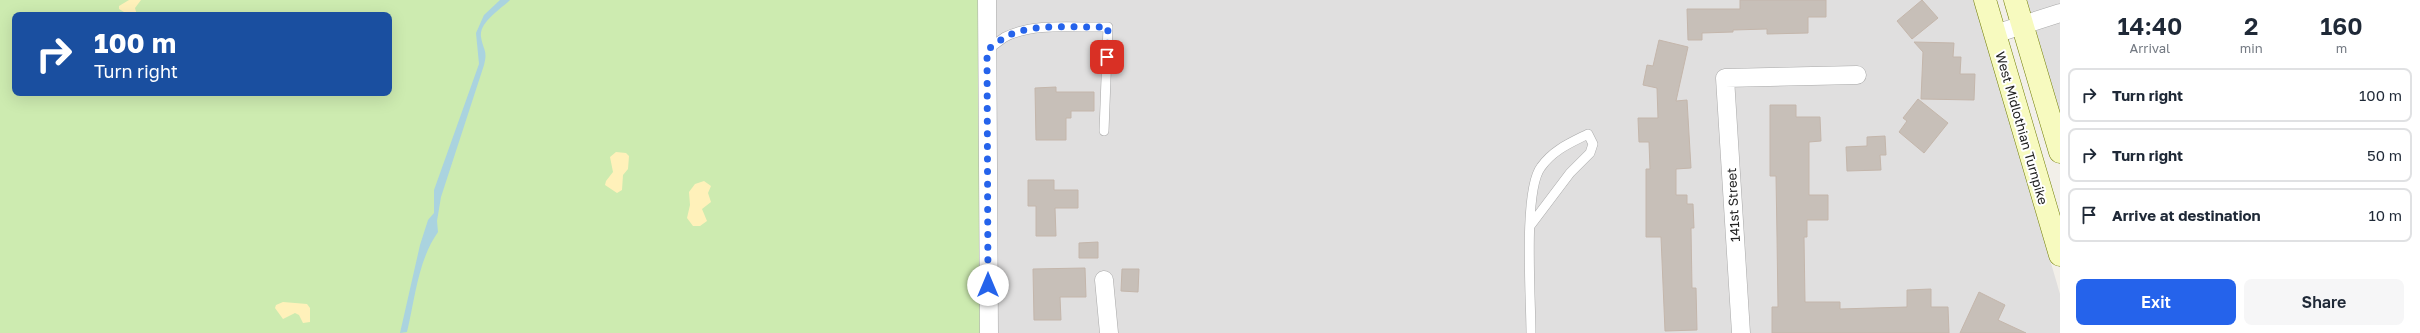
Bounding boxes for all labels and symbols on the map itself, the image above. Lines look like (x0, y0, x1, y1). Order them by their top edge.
pin (1090, 40, 1124, 74)
street label: West Midlothian Turnpike (1992, 50, 2052, 206)
street label: 141st Street (1723, 167, 1743, 243)
position arrow (967, 264, 1009, 306)

